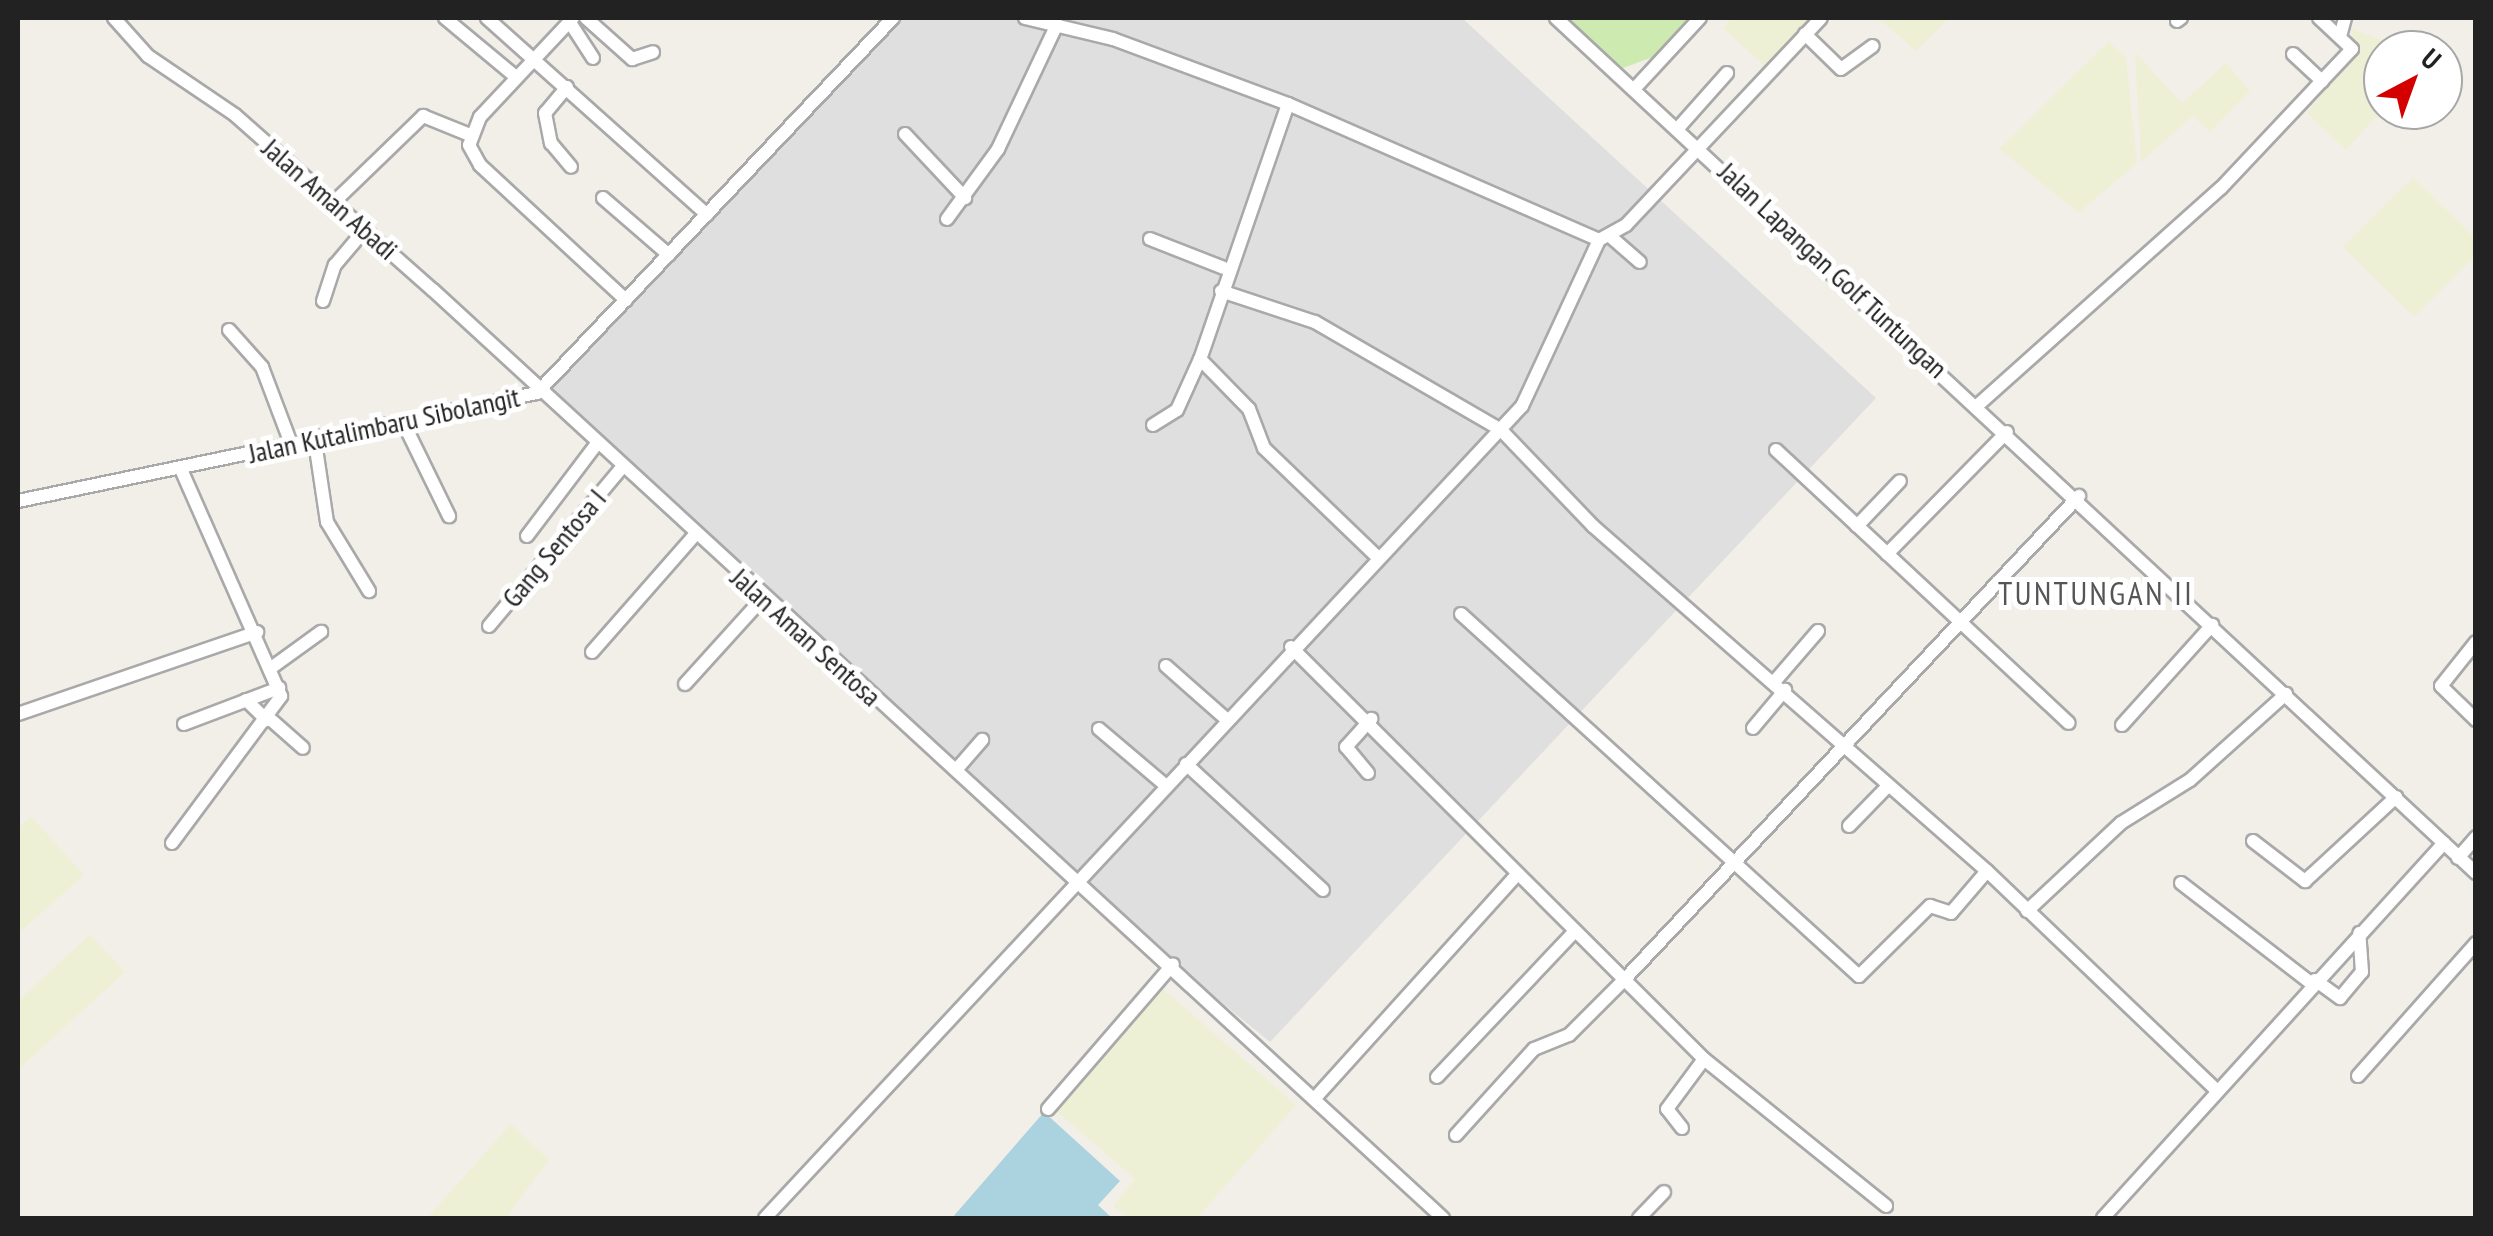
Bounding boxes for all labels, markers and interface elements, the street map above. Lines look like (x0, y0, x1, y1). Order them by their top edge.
north arrow (2363, 30, 2463, 130)
text: U (2414, 40, 2449, 77)
street label: Jalan Aman Abadi (255, 131, 405, 267)
street label: Jalan Lapangan Golf Tuntungan (1711, 155, 1955, 385)
street label: Jalan Kutalimbaru Sibolangit (245, 380, 523, 470)
street label: Gang Sentosa I (495, 482, 613, 614)
street label: Jalan Aman Sentosa (724, 561, 888, 713)
district label: TUNTUNGAN II (1998, 574, 2194, 612)

